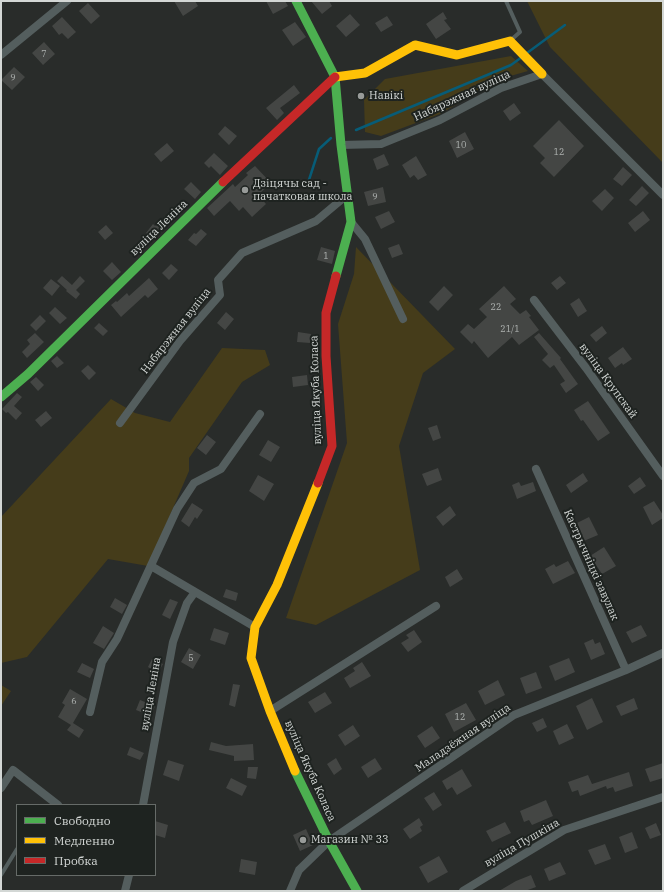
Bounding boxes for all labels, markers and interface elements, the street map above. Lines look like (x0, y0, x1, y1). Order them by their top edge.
house number: 7 (41, 49, 47, 59)
street label: Набярэжная вуліца (412, 68, 512, 124)
house number: 9 (10, 73, 16, 83)
place label: Навікі (369, 89, 403, 103)
marker: Навікі (356, 91, 366, 101)
house number: 10 (456, 140, 466, 150)
house number: 12 (554, 147, 564, 157)
place label: Дзіцячы сад - пачатковая школа (253, 177, 353, 203)
marker: Дзіцячы сад - пачатковая школа (240, 185, 250, 195)
house number: 9 (372, 192, 378, 202)
street label: вуліца Леніна (128, 197, 190, 259)
house number: 1 (323, 251, 329, 261)
street label: Набярэжная вуліца (138, 285, 214, 377)
house number: 22 (491, 302, 501, 312)
house number: 21/1 (500, 324, 520, 334)
street label: вуліца Якуба Коласа (307, 335, 325, 445)
street label: вуліца Крупскай (576, 341, 640, 421)
street label: Кастрычніцкі завулак (561, 508, 621, 622)
house number: 5 (188, 653, 194, 663)
street label: вуліца Леніна (138, 656, 164, 732)
house number: 6 (71, 696, 77, 706)
street label: Маладзёжная вуліца (413, 701, 513, 775)
house number: 12 (455, 712, 465, 722)
street label: вуліца Якуба Коласа (282, 718, 338, 824)
legend (16, 804, 156, 876)
text: Свободно (54, 813, 111, 828)
street label: вуліца Пушкіна (482, 816, 562, 870)
text: Медленно (54, 833, 115, 848)
place label: Магазин № 33 (311, 833, 389, 847)
marker: Магазин № 33 (298, 835, 308, 845)
text: Пробка (54, 853, 98, 868)

